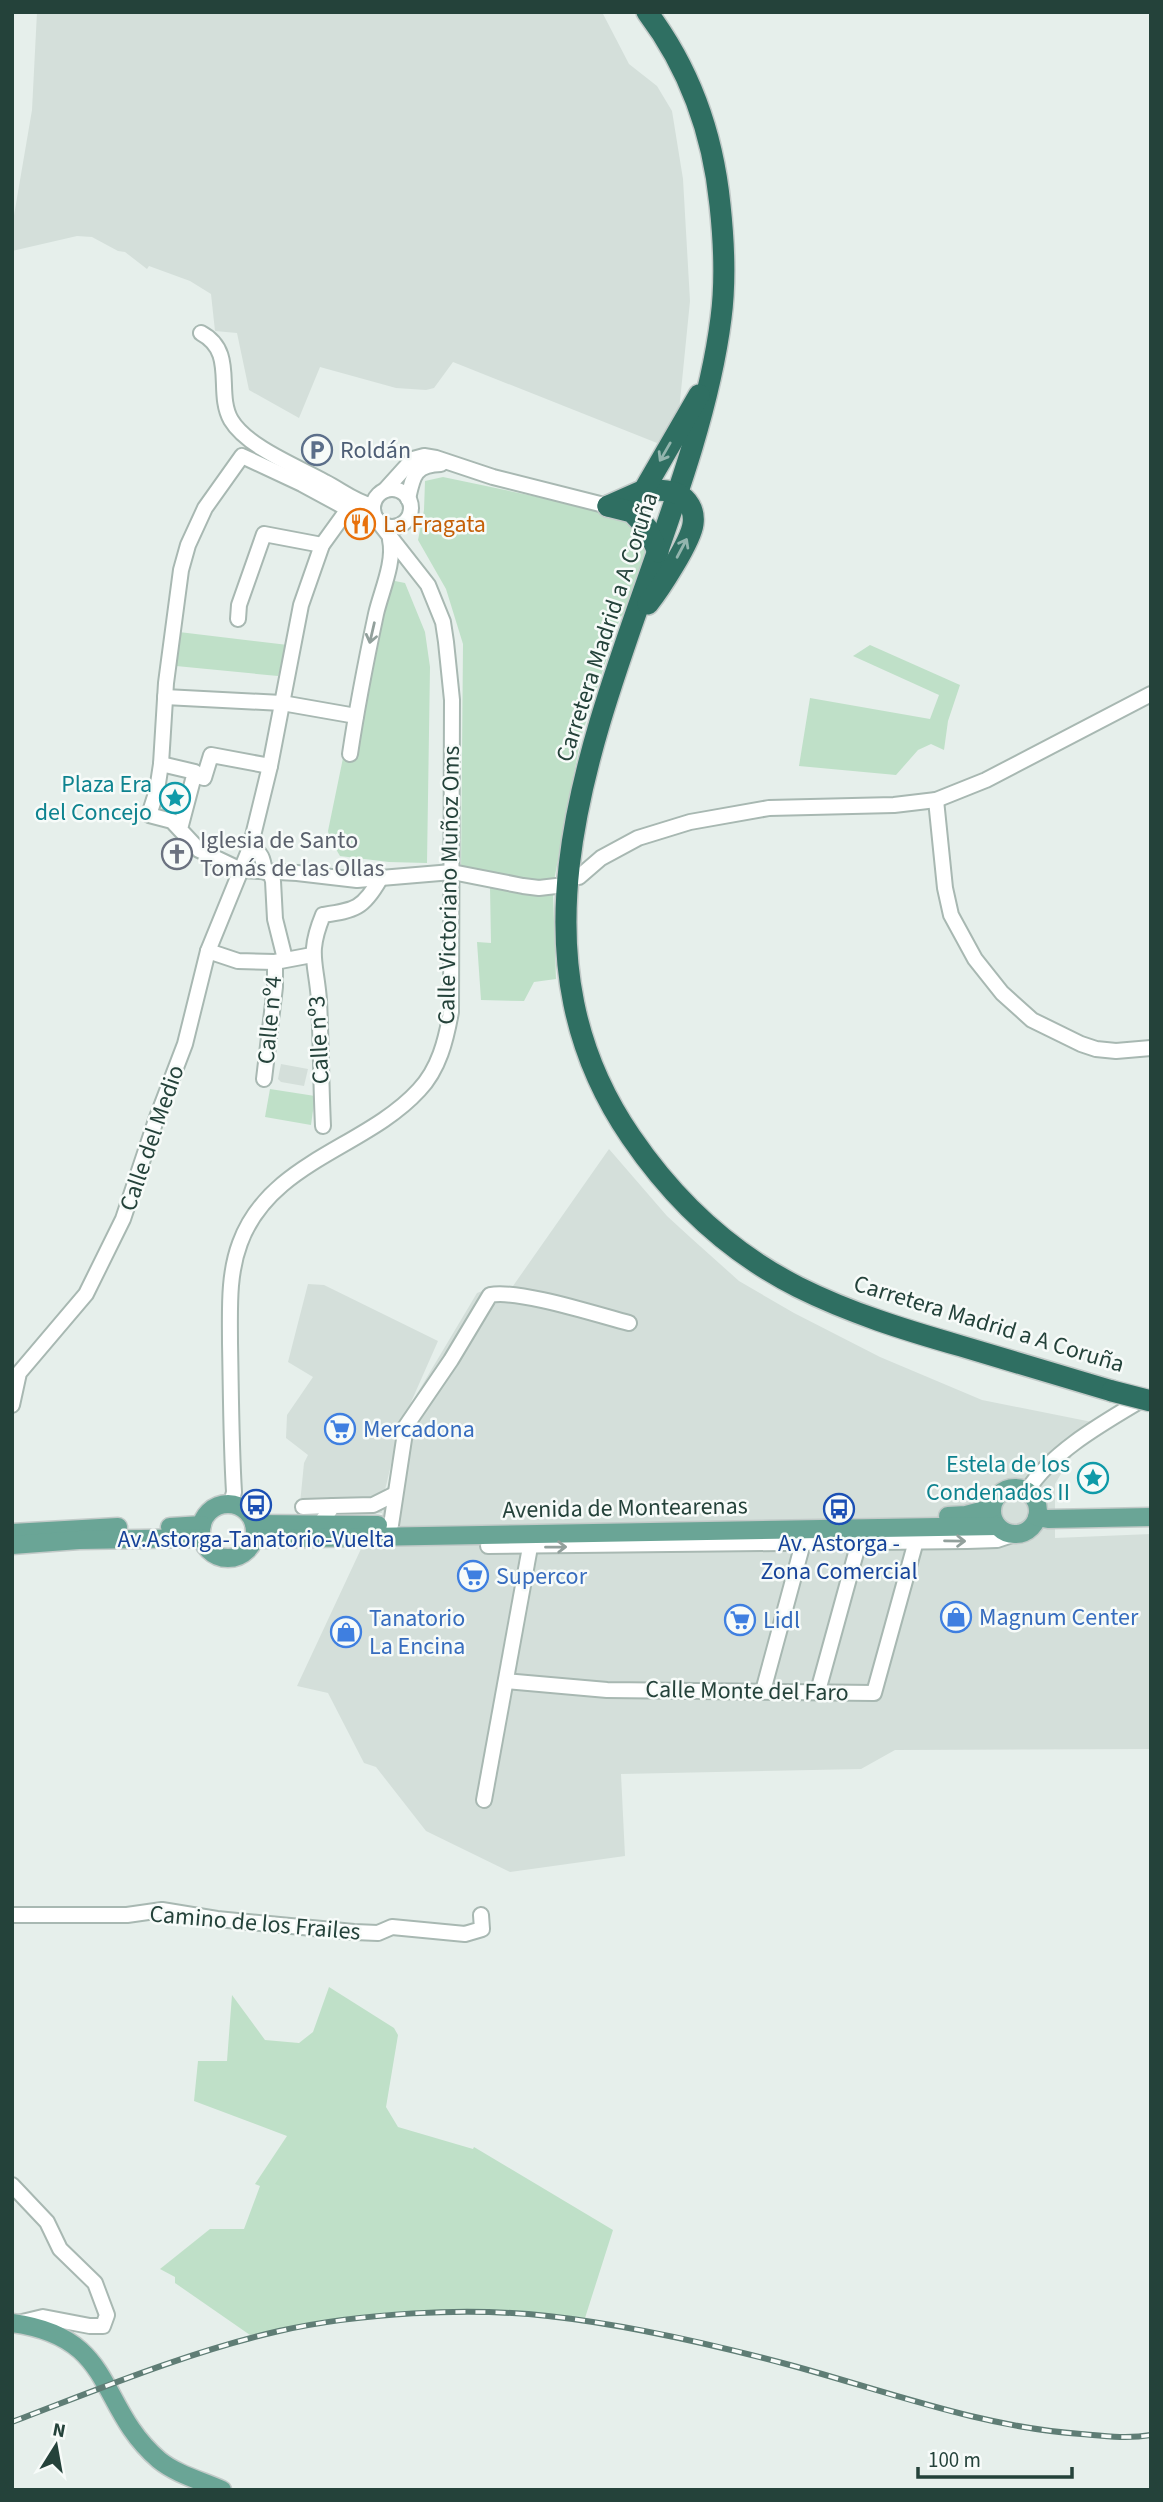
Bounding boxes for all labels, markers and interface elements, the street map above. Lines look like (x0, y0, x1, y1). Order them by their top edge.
parking icon: Roldán (300, 433, 334, 467)
place label: Roldán (340, 433, 411, 468)
one-way arrow (658, 442, 672, 462)
street label: Carretera Madrid a A Coruña (547, 488, 667, 766)
restaurant icon: La Fragata (343, 507, 377, 541)
place label: La Fragata (383, 507, 486, 542)
one-way arrow (676, 538, 690, 558)
one-way arrow (365, 621, 378, 644)
street label: Calle Victoriano Muñoz Oms (429, 745, 469, 1025)
place label: Plaza Era del Concejo (35, 767, 152, 830)
place icon: Plaza Era del Concejo (158, 781, 192, 815)
place label: Iglesia de Santo Tomás de las Ollas (200, 823, 385, 886)
church icon: Iglesia de Santo Tomás de las Ollas (160, 837, 194, 871)
street label: Calle nº4 (249, 974, 291, 1066)
street label: Calle nº3 (299, 995, 339, 1085)
street label: Calle del Medio (111, 1060, 193, 1216)
street label: Carretera Madrid a A Coruña (849, 1266, 1129, 1382)
supermarket icon: Mercadona (323, 1412, 357, 1446)
place label: Mercadona (363, 1412, 475, 1447)
place label: Estela de los Condenados II (926, 1447, 1070, 1510)
place icon: Estela de los Condenados II (1076, 1461, 1110, 1495)
bus stop icon: Av.Astorga-Tanatorio-Vuelta (239, 1488, 273, 1522)
street label: Avenida de Montearenas (502, 1488, 748, 1528)
bus stop icon: Av. Astorga - Zona Comercial (822, 1492, 856, 1526)
place label: Av.Astorga-Tanatorio-Vuelta (117, 1522, 395, 1557)
place label: Av. Astorga - Zona Comercial (760, 1526, 918, 1589)
one-way arrow (943, 1534, 966, 1548)
one-way arrow (545, 1540, 568, 1554)
supermarket icon: Supercor (456, 1559, 490, 1593)
place label: Supercor (496, 1559, 588, 1594)
shop icon: Magnum Center (939, 1600, 973, 1634)
place label: Magnum Center (979, 1600, 1139, 1635)
place label: Tanatorio La Encina (369, 1601, 465, 1664)
supermarket icon: Lidl (723, 1603, 757, 1637)
place label: Lidl (763, 1603, 800, 1638)
shop icon: Tanatorio La Encina (329, 1615, 363, 1649)
street label: Calle Monte del Faro (645, 1672, 849, 1710)
street label: Camino de los Frailes (148, 1896, 362, 1950)
north arrow (21, 2411, 91, 2481)
text: N (50, 2416, 68, 2445)
scale bar (918, 2436, 1072, 2480)
text: 100 m (928, 2445, 981, 2475)

